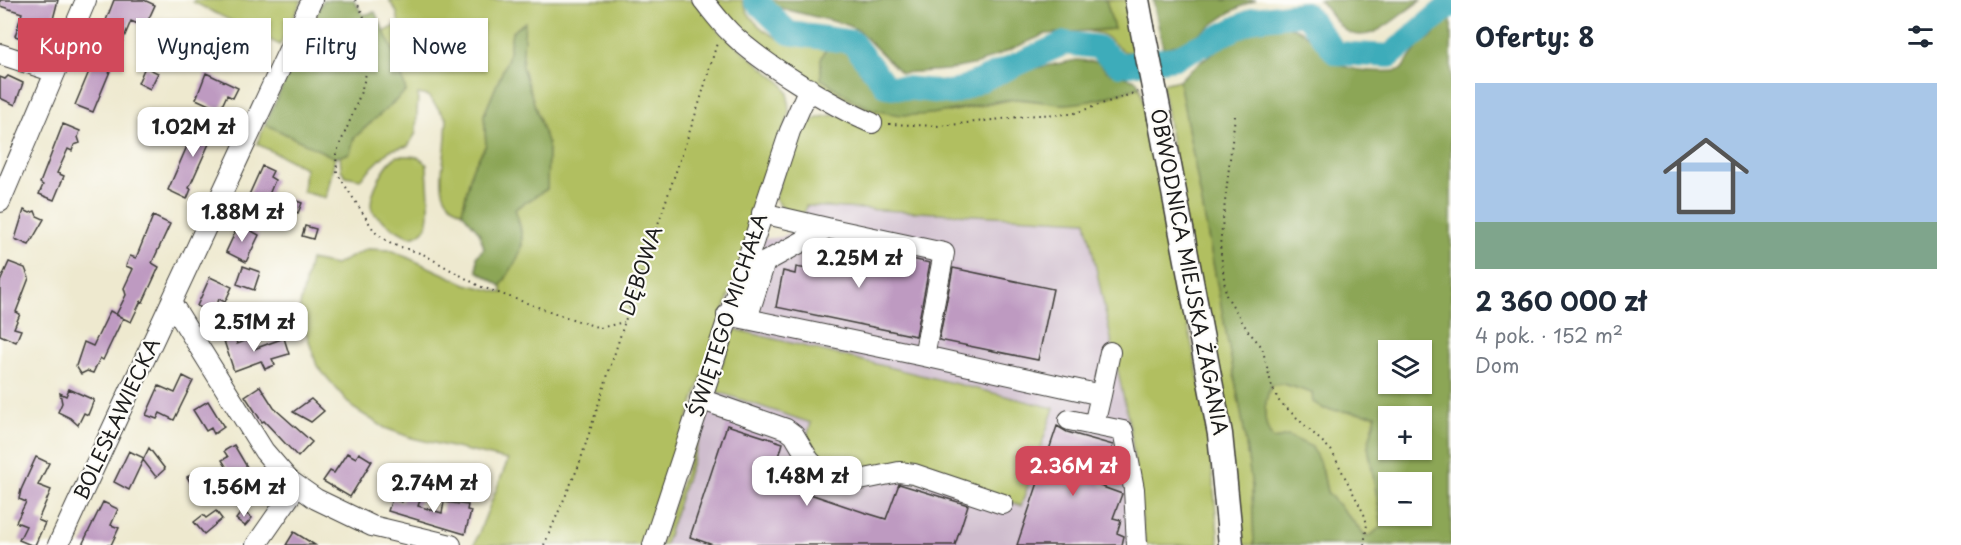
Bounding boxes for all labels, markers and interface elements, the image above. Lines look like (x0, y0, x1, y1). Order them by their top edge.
text: Oferty: 8 (1475, 17, 1594, 56)
chip: Kupno (18, 18, 124, 72)
chip: Wynajem (136, 18, 271, 72)
chip: Filtry (283, 18, 378, 72)
chip: Nowe (390, 18, 488, 72)
icon: filters (1904, 20, 1937, 53)
street label: OBWODNICA MIEJSKA ŻAGANIA (1144, 106, 1236, 438)
pin: 1.02M zł (131, 107, 255, 158)
text: 1.02M zł (151, 111, 235, 141)
icon: home (1652, 122, 1760, 230)
pin: 1.88M zł (180, 192, 304, 243)
text: 1.88M zł (201, 196, 283, 226)
street label: ŚWIĘTEGO MICHAŁA (680, 209, 774, 420)
street label: DĘBOWA (611, 222, 669, 320)
pin: 2.25M zł (797, 238, 921, 289)
text: 2.25M zł (816, 242, 902, 272)
text: 2 360 000 zł (1475, 281, 1646, 320)
pin: 2.51M zł (192, 302, 316, 353)
text: 2.51M zł (214, 306, 294, 336)
text: 4 pok. · 152 m² (1475, 320, 1623, 350)
street label: BOLESŁAWIECKA (65, 333, 167, 504)
map controls (1378, 340, 1432, 526)
button: layers (1378, 340, 1432, 394)
text: Dom (1475, 350, 1519, 380)
button: + (1378, 406, 1432, 460)
pin: 2.36M zł (1011, 446, 1135, 497)
text: 2.36M zł (1029, 450, 1117, 480)
pin: 1.48M zł (745, 456, 869, 507)
text: 1.48M zł (766, 460, 848, 490)
pin: 2.74M zł (372, 463, 496, 514)
pin: 1.56M zł (182, 467, 306, 518)
text: 2.74M zł (391, 467, 477, 497)
text: 1.56M zł (203, 471, 285, 501)
button: − (1378, 472, 1432, 526)

